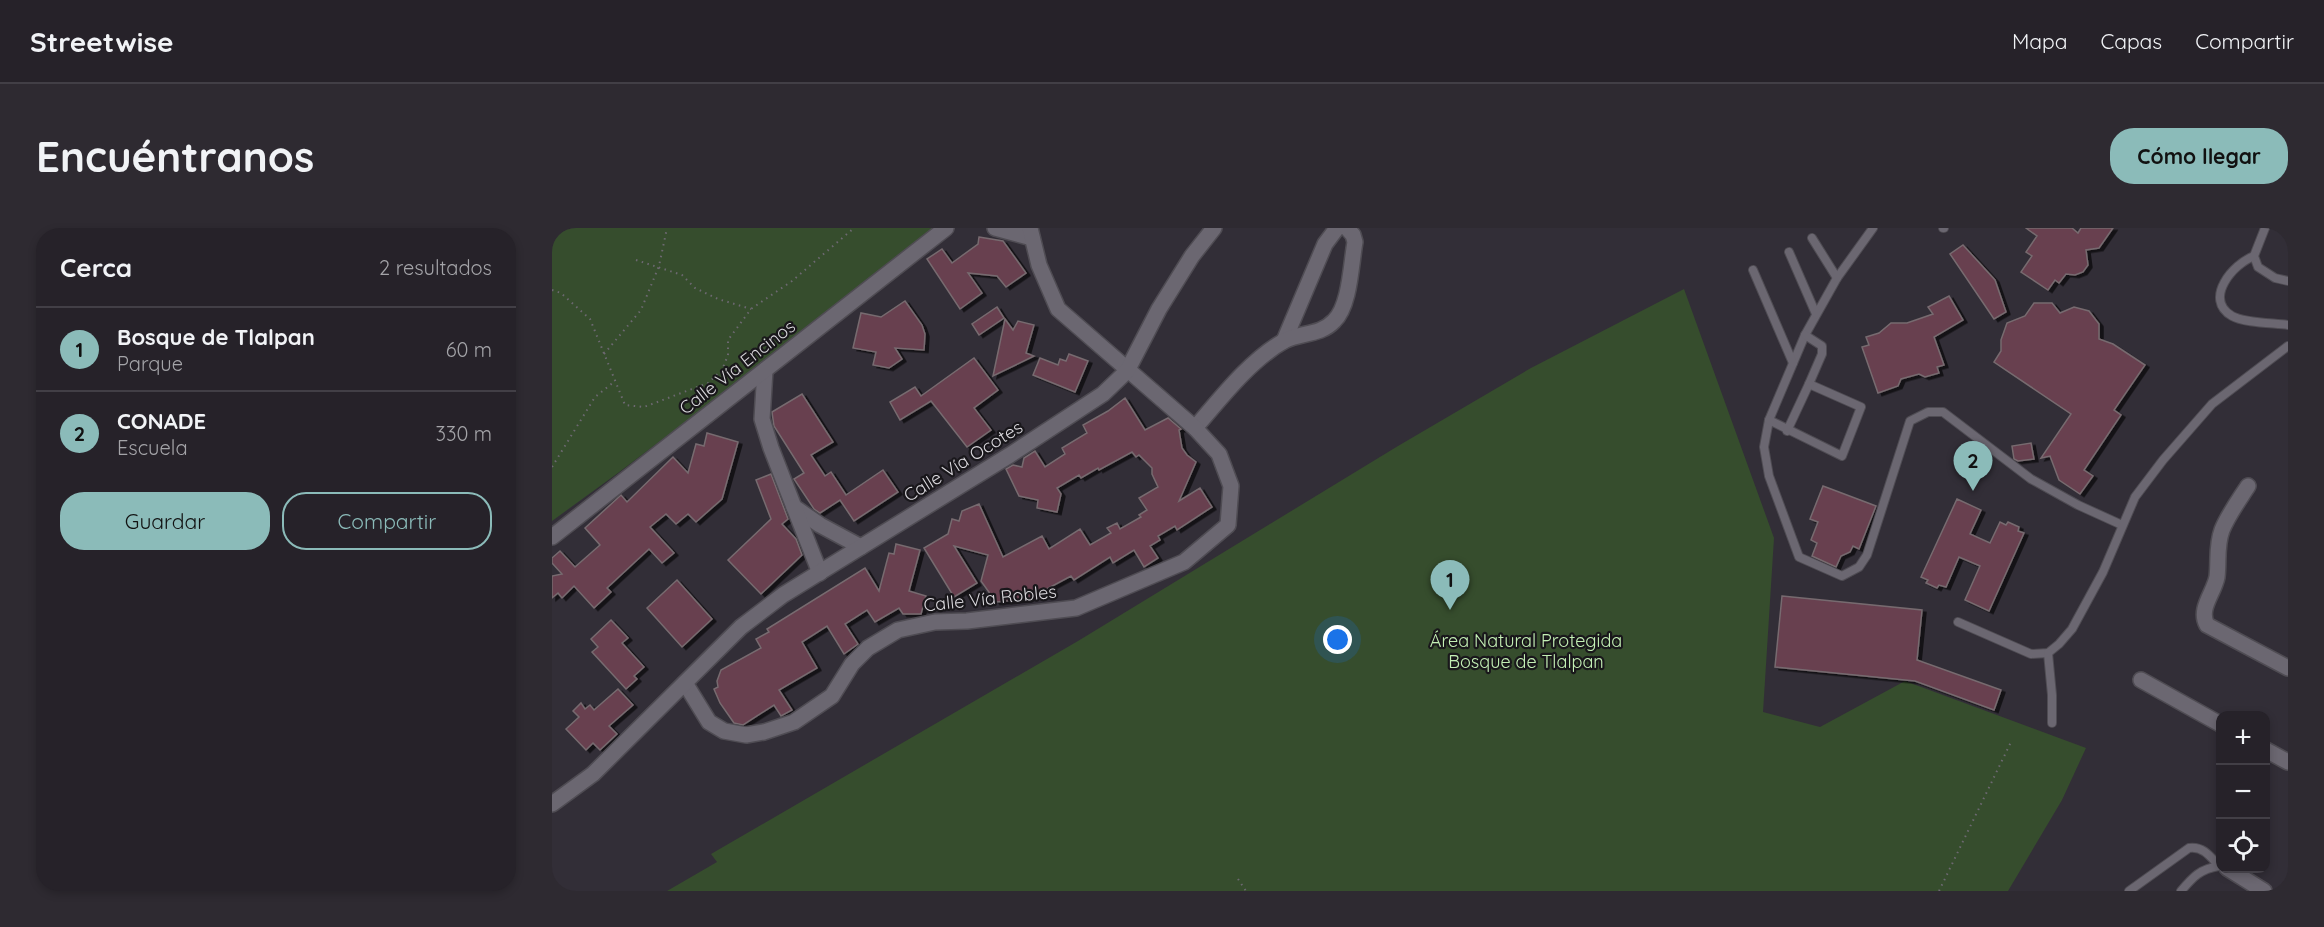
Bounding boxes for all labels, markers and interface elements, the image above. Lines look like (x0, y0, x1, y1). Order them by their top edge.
text: Streetwise (30, 24, 173, 59)
text: Mapa (2012, 28, 2067, 54)
text: Capas (2100, 28, 2162, 54)
text: Compartir (2195, 28, 2294, 54)
button: Cómo llegar (2110, 128, 2288, 184)
text: Encuéntranos (36, 130, 314, 183)
text: Cerca (60, 251, 132, 284)
text: 2 resultados (379, 255, 492, 280)
street label: Calle Vía Encinos (674, 315, 800, 419)
text: Bosque de Tlalpan (117, 323, 315, 351)
text: 1 (76, 337, 83, 362)
text: 60 m (446, 337, 492, 362)
text: Parque (117, 351, 183, 376)
text: CONADE (117, 407, 206, 435)
street label: Calle Vía Ocotes (899, 415, 1027, 507)
text: 2 (74, 421, 85, 446)
text: 330 m (435, 421, 492, 446)
text: Escuela (117, 435, 188, 460)
pin: 2 (1954, 442, 1992, 491)
button: Guardar (60, 492, 270, 550)
button: Compartir (282, 492, 492, 550)
pin: 1 (1430, 560, 1470, 610)
street label: Calle Vía Robles (922, 580, 1058, 616)
your location (1323, 625, 1352, 654)
park label: Área Natural Protegida Bosque de Tlalpan (1430, 629, 1622, 673)
map controls (2216, 711, 2270, 873)
button: + (2216, 711, 2270, 765)
button: − (2216, 765, 2270, 819)
button: locate (2216, 819, 2270, 873)

